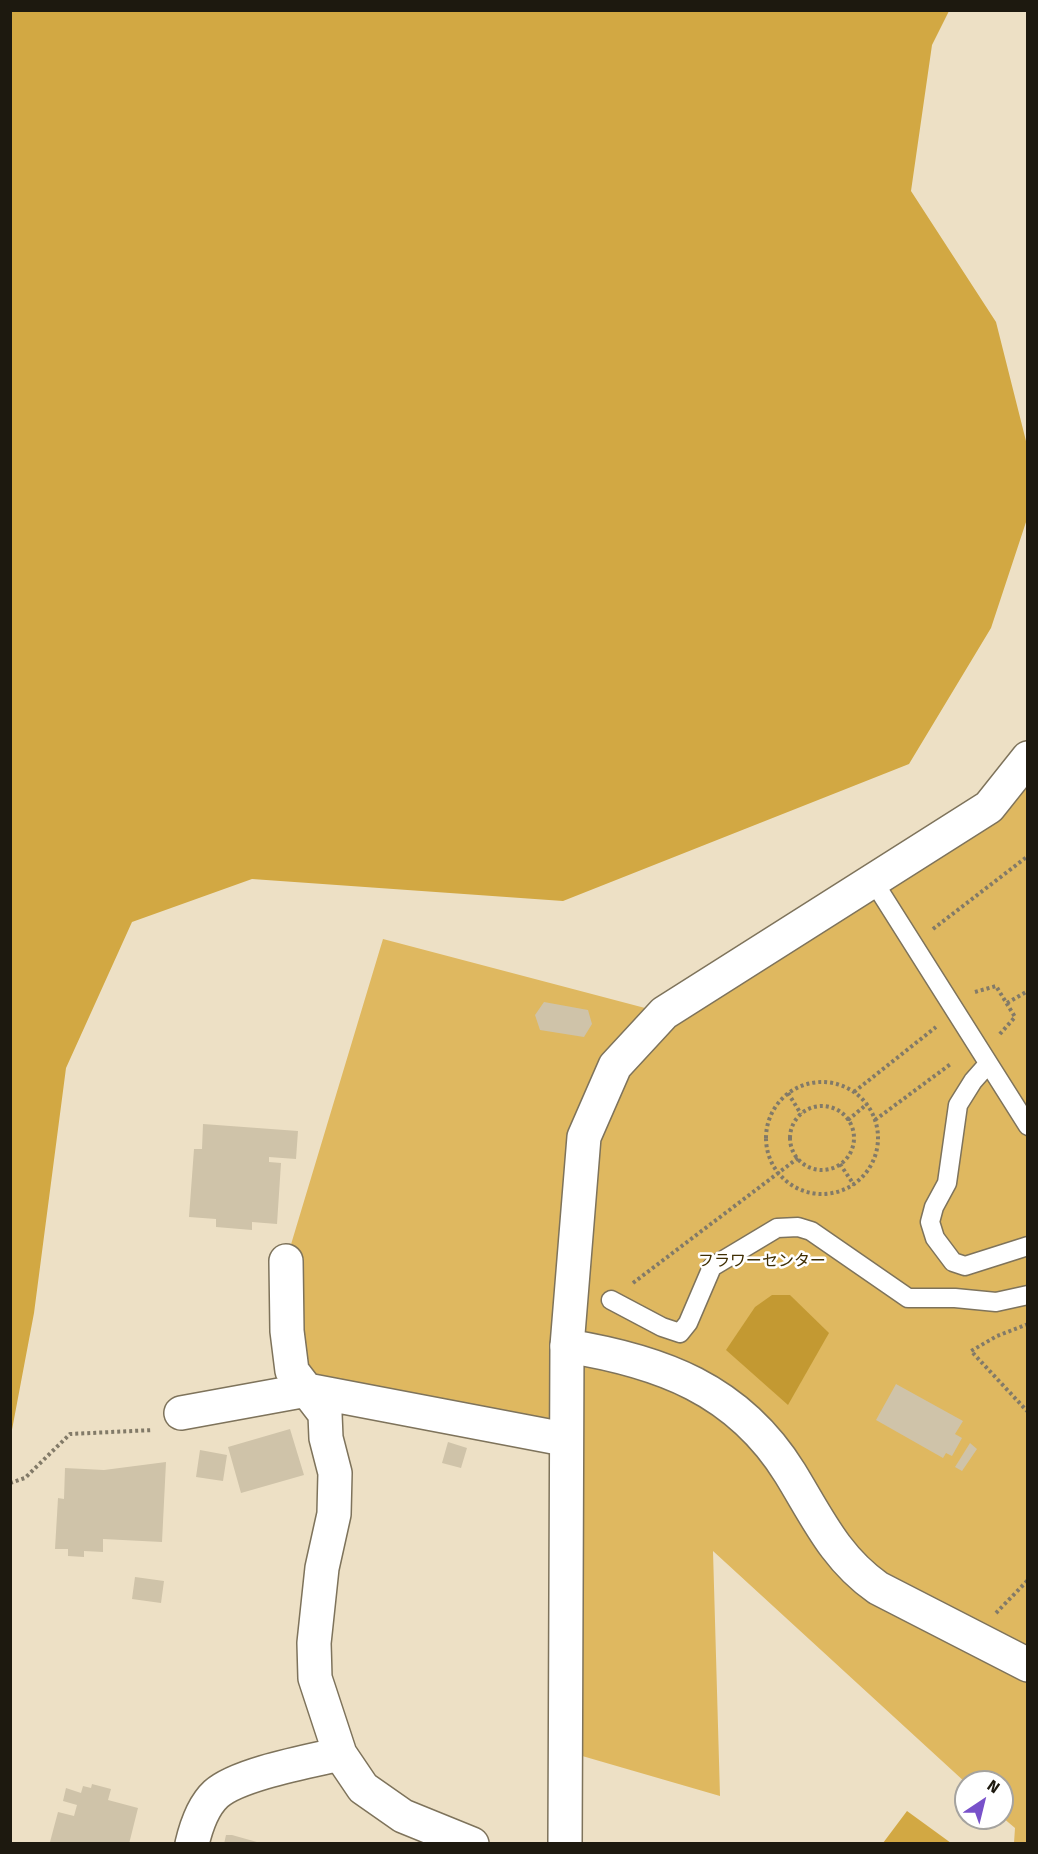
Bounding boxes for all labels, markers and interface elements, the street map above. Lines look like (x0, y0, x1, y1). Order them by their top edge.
park label: フラワーセンター (698, 1252, 826, 1272)
north arrow (954, 1770, 1014, 1830)
text: N (984, 1776, 1003, 1797)

